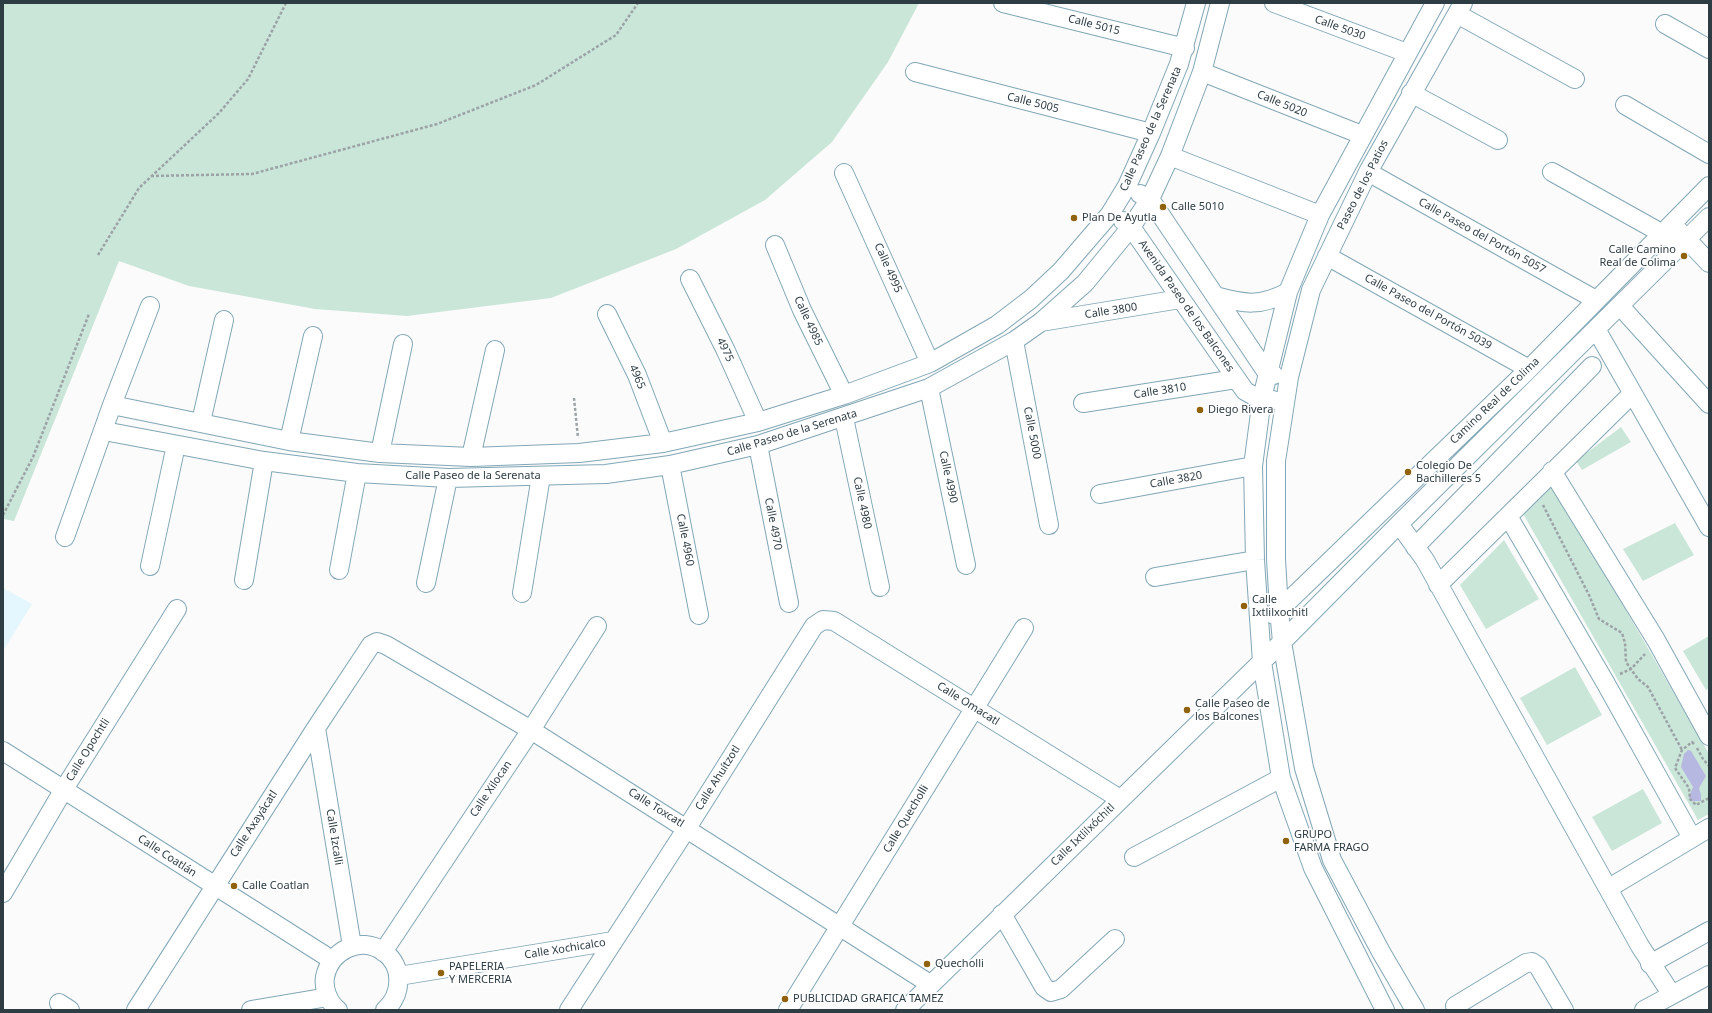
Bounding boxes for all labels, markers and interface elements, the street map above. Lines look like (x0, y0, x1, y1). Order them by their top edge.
street label: Calle 5015 (1067, 12, 1121, 38)
street label: Calle 5030 (1313, 13, 1367, 43)
street label: Calle Paseo de la Serenata (1117, 65, 1185, 193)
street label: Calle 5020 (1255, 88, 1309, 120)
street label: Calle 5005 (1006, 90, 1060, 116)
street label: Paseo de los Patios (1335, 138, 1391, 232)
street label: Calle Paseo del Portón 5057 (1416, 195, 1548, 277)
place label: Calle 5010 (1171, 200, 1224, 214)
marker: Calle 5010 (1158, 202, 1168, 212)
place label: Plan De Ayutla (1082, 211, 1157, 225)
marker: Plan De Ayutla (1069, 213, 1079, 223)
street label: Avenida Paseo de los Balcones (1135, 238, 1237, 374)
street label: Calle 4995 (871, 241, 905, 295)
place label: Calle Camino Real de Colima (1600, 243, 1676, 269)
marker: Calle Camino Real de Colima (1679, 251, 1689, 261)
street label: Calle Paseo del Portón 5039 (1362, 271, 1494, 353)
street label: Calle 4985 (791, 294, 825, 348)
street label: Calle 3800 (1084, 300, 1138, 322)
street label: 4975 (714, 336, 736, 364)
street label: Camino Real de Colima (1448, 355, 1542, 447)
street label: 4965 (626, 363, 648, 391)
street label: Calle 3810 (1133, 380, 1187, 402)
place label: Diego Rivera (1208, 403, 1273, 417)
marker: Diego Rivera (1195, 405, 1205, 415)
street label: Calle 5000 (1020, 406, 1044, 460)
street label: Calle Paseo de la Serenata (725, 407, 859, 459)
street label: Calle 4990 (936, 450, 960, 504)
place label: Colegio De Bachilleres 5 (1416, 459, 1481, 485)
marker: Colegio De Bachilleres 5 (1403, 467, 1413, 477)
street label: Calle Paseo de la Serenata (405, 469, 541, 483)
street label: Calle 3820 (1149, 469, 1203, 491)
street label: Calle 4980 (850, 476, 874, 530)
street label: Calle 4970 (761, 497, 785, 551)
street label: Calle 4960 (673, 513, 697, 567)
place label: Calle Ixtlilxochitl (1252, 593, 1308, 619)
marker: Calle Ixtlilxochitl (1239, 601, 1249, 611)
street label: Calle Omacatl (934, 680, 1002, 728)
place label: Calle Paseo de los Balcones (1195, 697, 1270, 723)
marker: Calle Paseo de los Balcones (1182, 705, 1192, 715)
street label: Calle Opochtli (63, 716, 113, 784)
street label: Calle Ahuítzotl (693, 743, 743, 813)
street label: Calle Xilocan (467, 758, 515, 820)
street label: Calle Quecholli (881, 783, 931, 855)
street label: Calle Toxcatl (626, 786, 686, 830)
street label: Calle Axayácatl (228, 788, 280, 860)
street label: Calle Ixtlilxóchitl (1048, 801, 1118, 869)
street label: Calle Izcalli (323, 808, 345, 866)
place label: GRUPO FARMA FRAGO (1294, 828, 1369, 854)
street label: Calle Coatlán (135, 832, 199, 880)
marker: GRUPO FARMA FRAGO (1281, 836, 1291, 846)
place label: Calle Coatlan (242, 879, 309, 893)
marker: Calle Coatlan (229, 881, 239, 891)
street label: Calle Xochicalco (523, 936, 607, 962)
place label: Quecholli (935, 957, 984, 971)
marker: Quecholli (922, 959, 932, 969)
place label: PAPELERIA Y MERCERIA (449, 960, 512, 986)
marker: PAPELERIA Y MERCERIA (436, 968, 446, 978)
place label: PUBLICIDAD GRAFICA TAMEZ (793, 992, 944, 1006)
marker: PUBLICIDAD GRAFICA TAMEZ (780, 994, 790, 1004)

